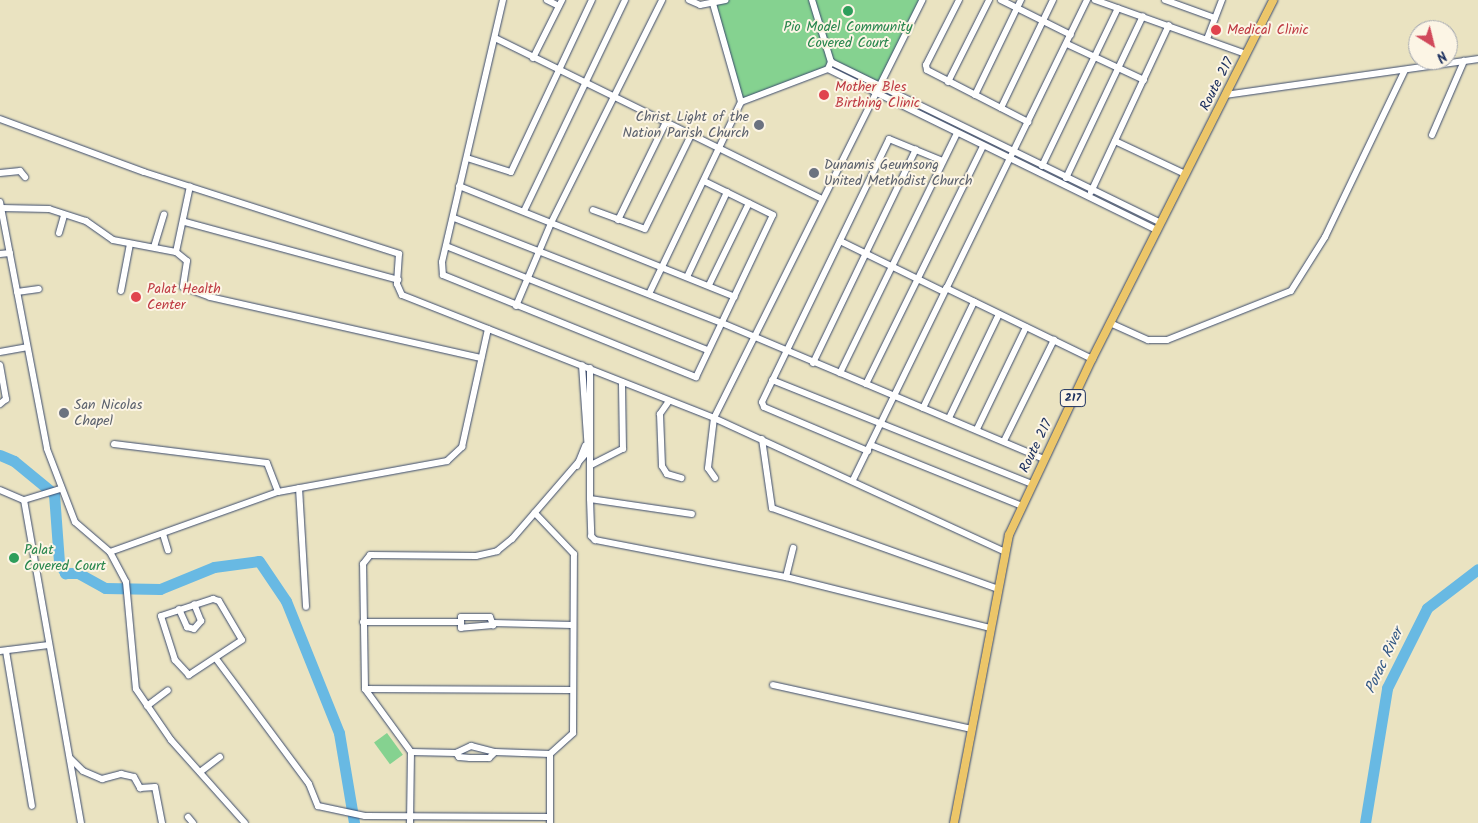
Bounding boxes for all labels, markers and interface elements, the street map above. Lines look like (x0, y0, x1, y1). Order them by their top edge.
marker: Pio Model Community Covered Court (842, 5, 854, 17)
place label: Pio Model Community Covered Court (783, 19, 913, 52)
north arrow (1408, 20, 1458, 70)
place label: Medical Clinic (1227, 22, 1309, 38)
marker: Medical Clinic (1209, 23, 1223, 37)
text: N (1431, 45, 1451, 68)
street label: Route 217 (1196, 55, 1238, 113)
place label: Mother Bles Birthing Clinic (835, 79, 920, 111)
marker: Mother Bles Birthing Clinic (817, 88, 831, 102)
place label: Christ Light of the Nation Parish Church (623, 109, 749, 142)
marker: Christ Light of the Nation Parish Church (753, 119, 765, 131)
place label: Dunamis Geumsong United Methodist Church (824, 157, 972, 190)
marker: Dunamis Geumsong United Methodist Church (808, 167, 820, 179)
place label: Palat Health Center (147, 281, 221, 314)
marker: Palat Health Center (129, 290, 143, 304)
road number: 217 (1059, 388, 1087, 408)
place label: San Nicolas Chapel (74, 397, 142, 430)
marker: San Nicolas Chapel (58, 407, 70, 419)
street label: Route 217 (1016, 416, 1056, 476)
place label: Palat Covered Court (24, 542, 106, 574)
marker: Palat Covered Court (8, 552, 20, 564)
water label: Porac River (1362, 625, 1408, 697)

